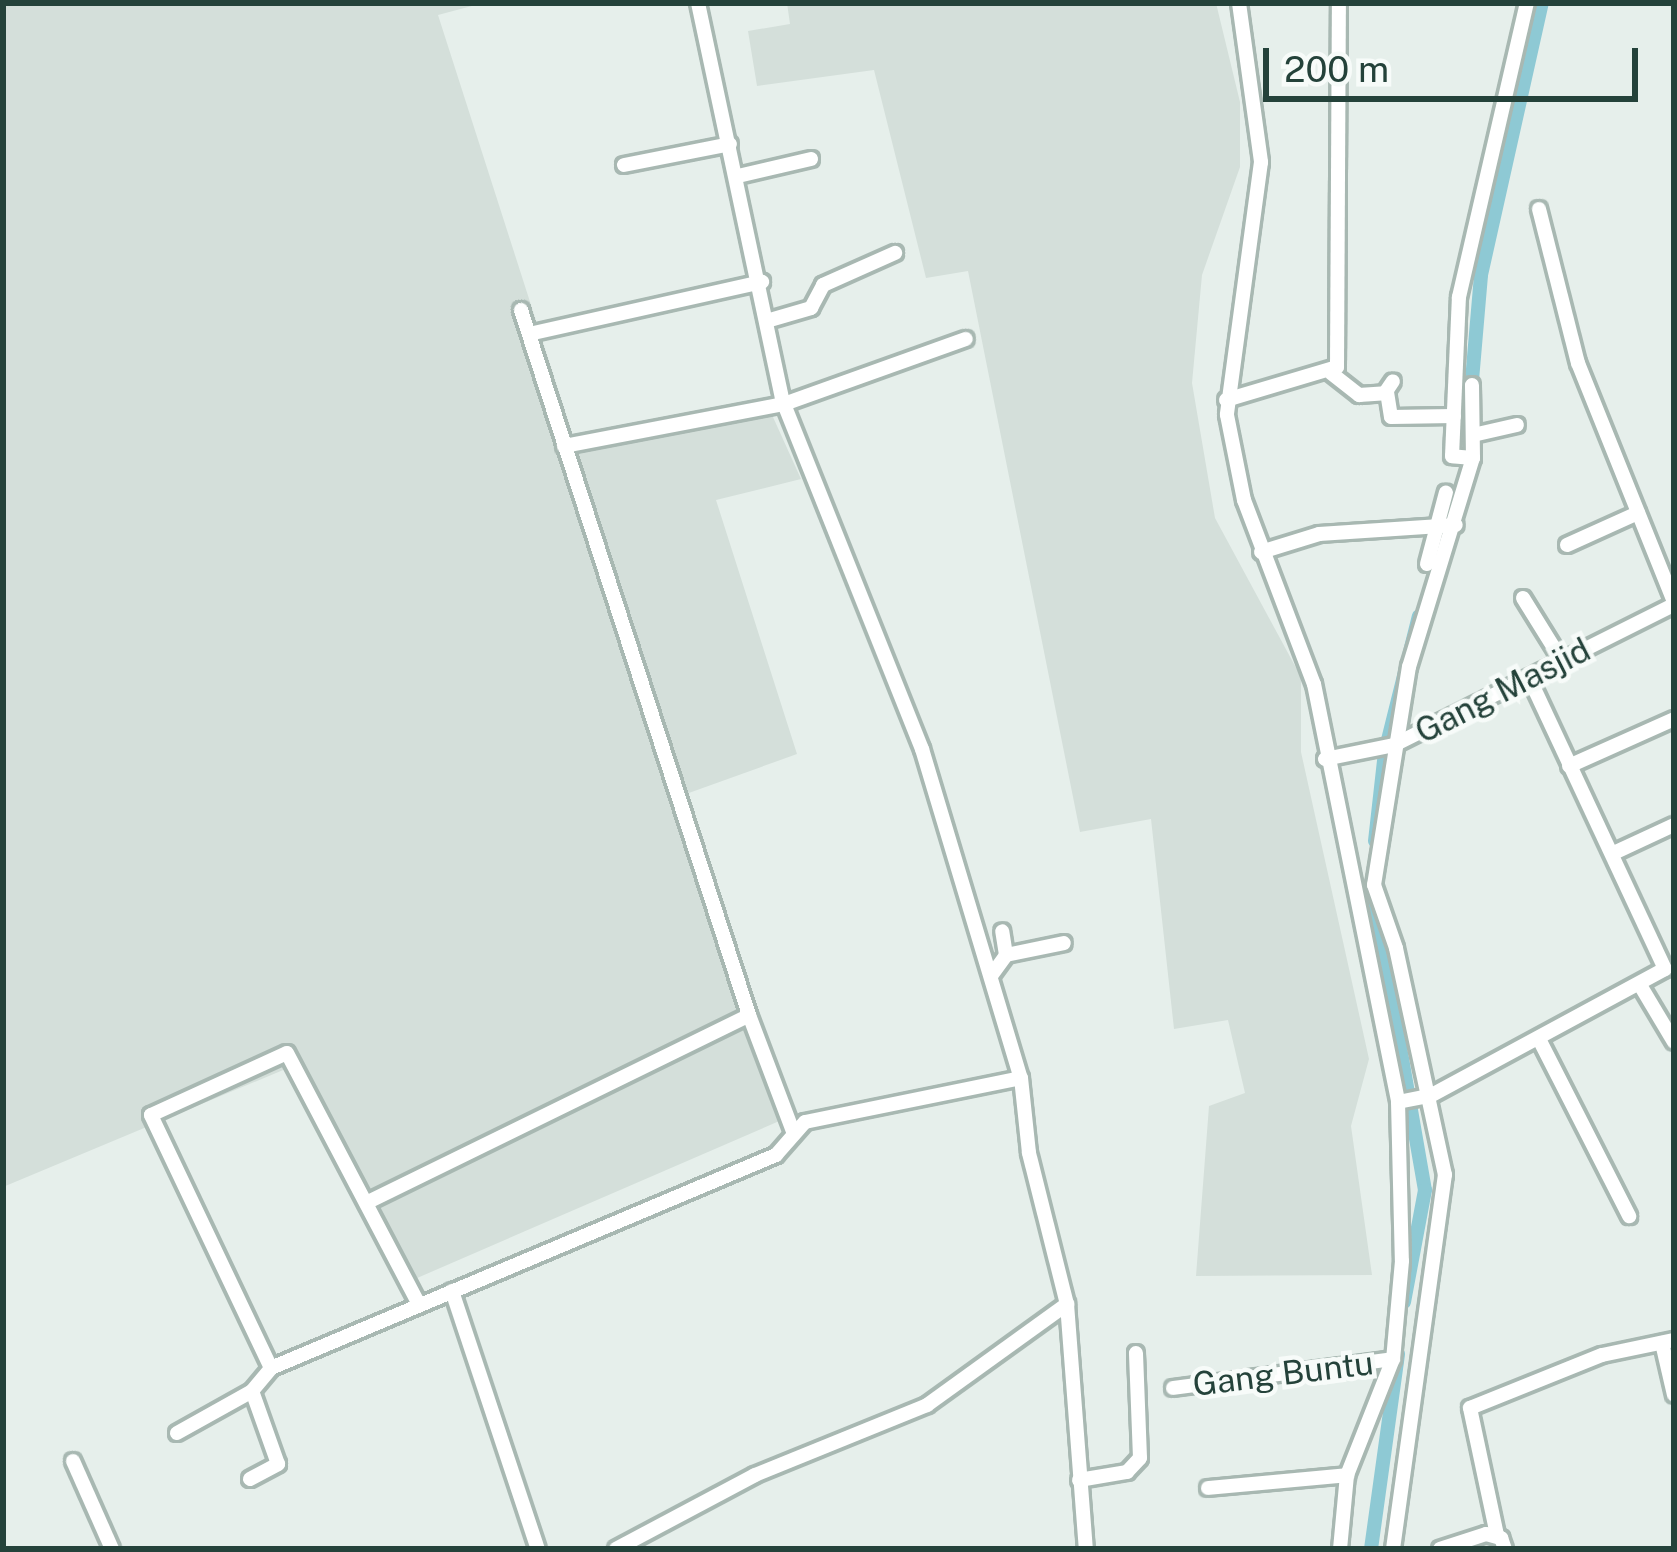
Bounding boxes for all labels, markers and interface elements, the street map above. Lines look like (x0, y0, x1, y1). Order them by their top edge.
scale bar (1269, 24, 1644, 98)
text: 200 m (1284, 48, 1389, 90)
street label: Gang Masjid (1409, 630, 1597, 752)
street label: Gang Buntu (1190, 1343, 1376, 1405)

